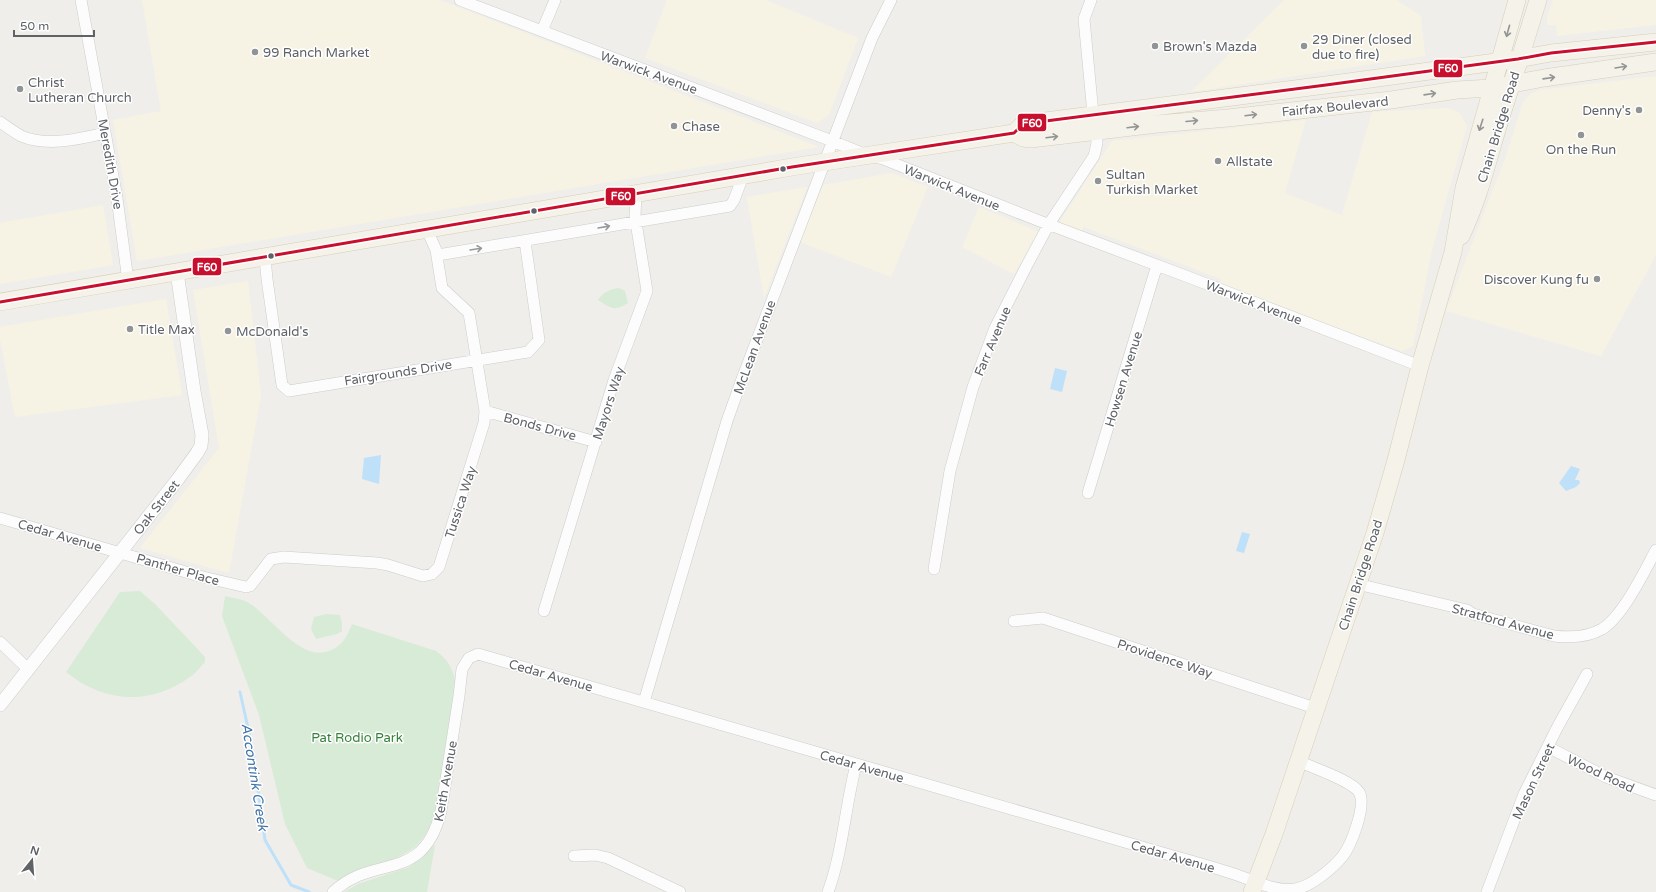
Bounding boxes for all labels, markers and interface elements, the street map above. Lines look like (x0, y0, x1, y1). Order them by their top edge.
scale bar (14, 12, 94, 38)
text: 50 m (20, 19, 49, 33)
one-way arrow (1504, 24, 1511, 37)
place label: 29 Diner (closed due to fire) (1312, 32, 1412, 63)
place label: Brown's Mazda (1163, 39, 1257, 55)
marker: Brown's Mazda (1150, 41, 1160, 51)
marker: 29 Diner (closed due to fire) (1299, 41, 1309, 51)
place label: 99 Ranch Market (263, 45, 370, 61)
marker: 99 Ranch Market (250, 47, 260, 57)
street label: Warwick Avenue (598, 48, 699, 98)
line badge: F60 (1433, 59, 1463, 78)
text: F60 (1438, 62, 1458, 75)
one-way arrow (1615, 63, 1628, 71)
street label: Chain Bridge Road (1474, 70, 1524, 185)
one-way arrow (1542, 74, 1555, 82)
place label: Christ Lutheran Church (28, 75, 132, 106)
marker: Christ Lutheran Church (15, 84, 25, 94)
one-way arrow (1423, 90, 1436, 98)
street label: Fairfax Boulevard (1281, 93, 1389, 121)
place label: Denny's (1582, 103, 1631, 119)
marker: Denny's (1634, 105, 1644, 115)
one-way arrow (1244, 111, 1257, 119)
line badge: F60 (1017, 113, 1047, 132)
text: F60 (1022, 117, 1042, 130)
one-way arrow (1185, 117, 1198, 124)
street label: Meredith Drive (94, 118, 126, 211)
place label: Chase (682, 119, 720, 135)
one-way arrow (1477, 119, 1484, 132)
marker: Chase (669, 121, 679, 131)
one-way arrow (1126, 123, 1139, 130)
marker: On the Run (1576, 130, 1586, 140)
one-way arrow (1045, 133, 1058, 141)
place label: On the Run (1546, 142, 1616, 158)
place label: Allstate (1226, 154, 1273, 170)
marker: Allstate (1213, 156, 1223, 166)
street label: Warwick Avenue (901, 161, 1002, 215)
unlabelled marker (778, 164, 788, 174)
place label: Sultan Turkish Market (1106, 167, 1198, 198)
marker: Sultan Turkish Market (1093, 176, 1103, 186)
line badge: F60 (605, 187, 636, 206)
text: F60 (611, 190, 631, 203)
unlabelled marker (529, 206, 539, 216)
one-way arrow (597, 223, 610, 231)
one-way arrow (469, 245, 482, 253)
unlabelled marker (266, 251, 276, 261)
line badge: F60 (192, 257, 222, 276)
text: F60 (197, 261, 217, 274)
place label: Discover Kung fu (1484, 272, 1589, 288)
marker: Discover Kung fu (1592, 274, 1602, 284)
street label: Warwick Avenue (1203, 277, 1304, 329)
street label: McLean Avenue (730, 298, 779, 397)
street label: Farr Avenue (971, 304, 1015, 379)
place label: Title Max (138, 322, 195, 338)
marker: Title Max (125, 324, 135, 334)
place label: McDonald's (236, 324, 309, 340)
marker: McDonald's (223, 326, 233, 336)
street label: Howsen Avenue (1102, 330, 1146, 429)
street label: Fairgrounds Drive (343, 357, 453, 389)
street label: Mayors Way (590, 365, 628, 442)
street label: Bonds Drive (502, 410, 578, 444)
street label: Tussica Way (442, 464, 480, 541)
street label: Oak Street (130, 477, 183, 538)
street label: Cedar Avenue (16, 516, 104, 556)
street label: Chain Bridge Road (1335, 518, 1386, 633)
street label: Panther Place (134, 550, 221, 589)
street label: Stratford Avenue (1450, 601, 1556, 643)
street label: Providence Way (1115, 636, 1214, 682)
street label: Cedar Avenue (507, 656, 595, 696)
water label: Accontink Creek (238, 722, 272, 834)
park label: Pat Rodio Park (311, 730, 403, 746)
street label: Keith Avenue (431, 739, 461, 823)
street label: Mason Street (1509, 741, 1559, 822)
street label: Cedar Avenue (818, 747, 906, 787)
street label: Wood Road (1564, 751, 1637, 797)
street label: Cedar Avenue (1129, 837, 1217, 877)
north arrow (12, 840, 52, 880)
text: N (29, 843, 41, 858)

